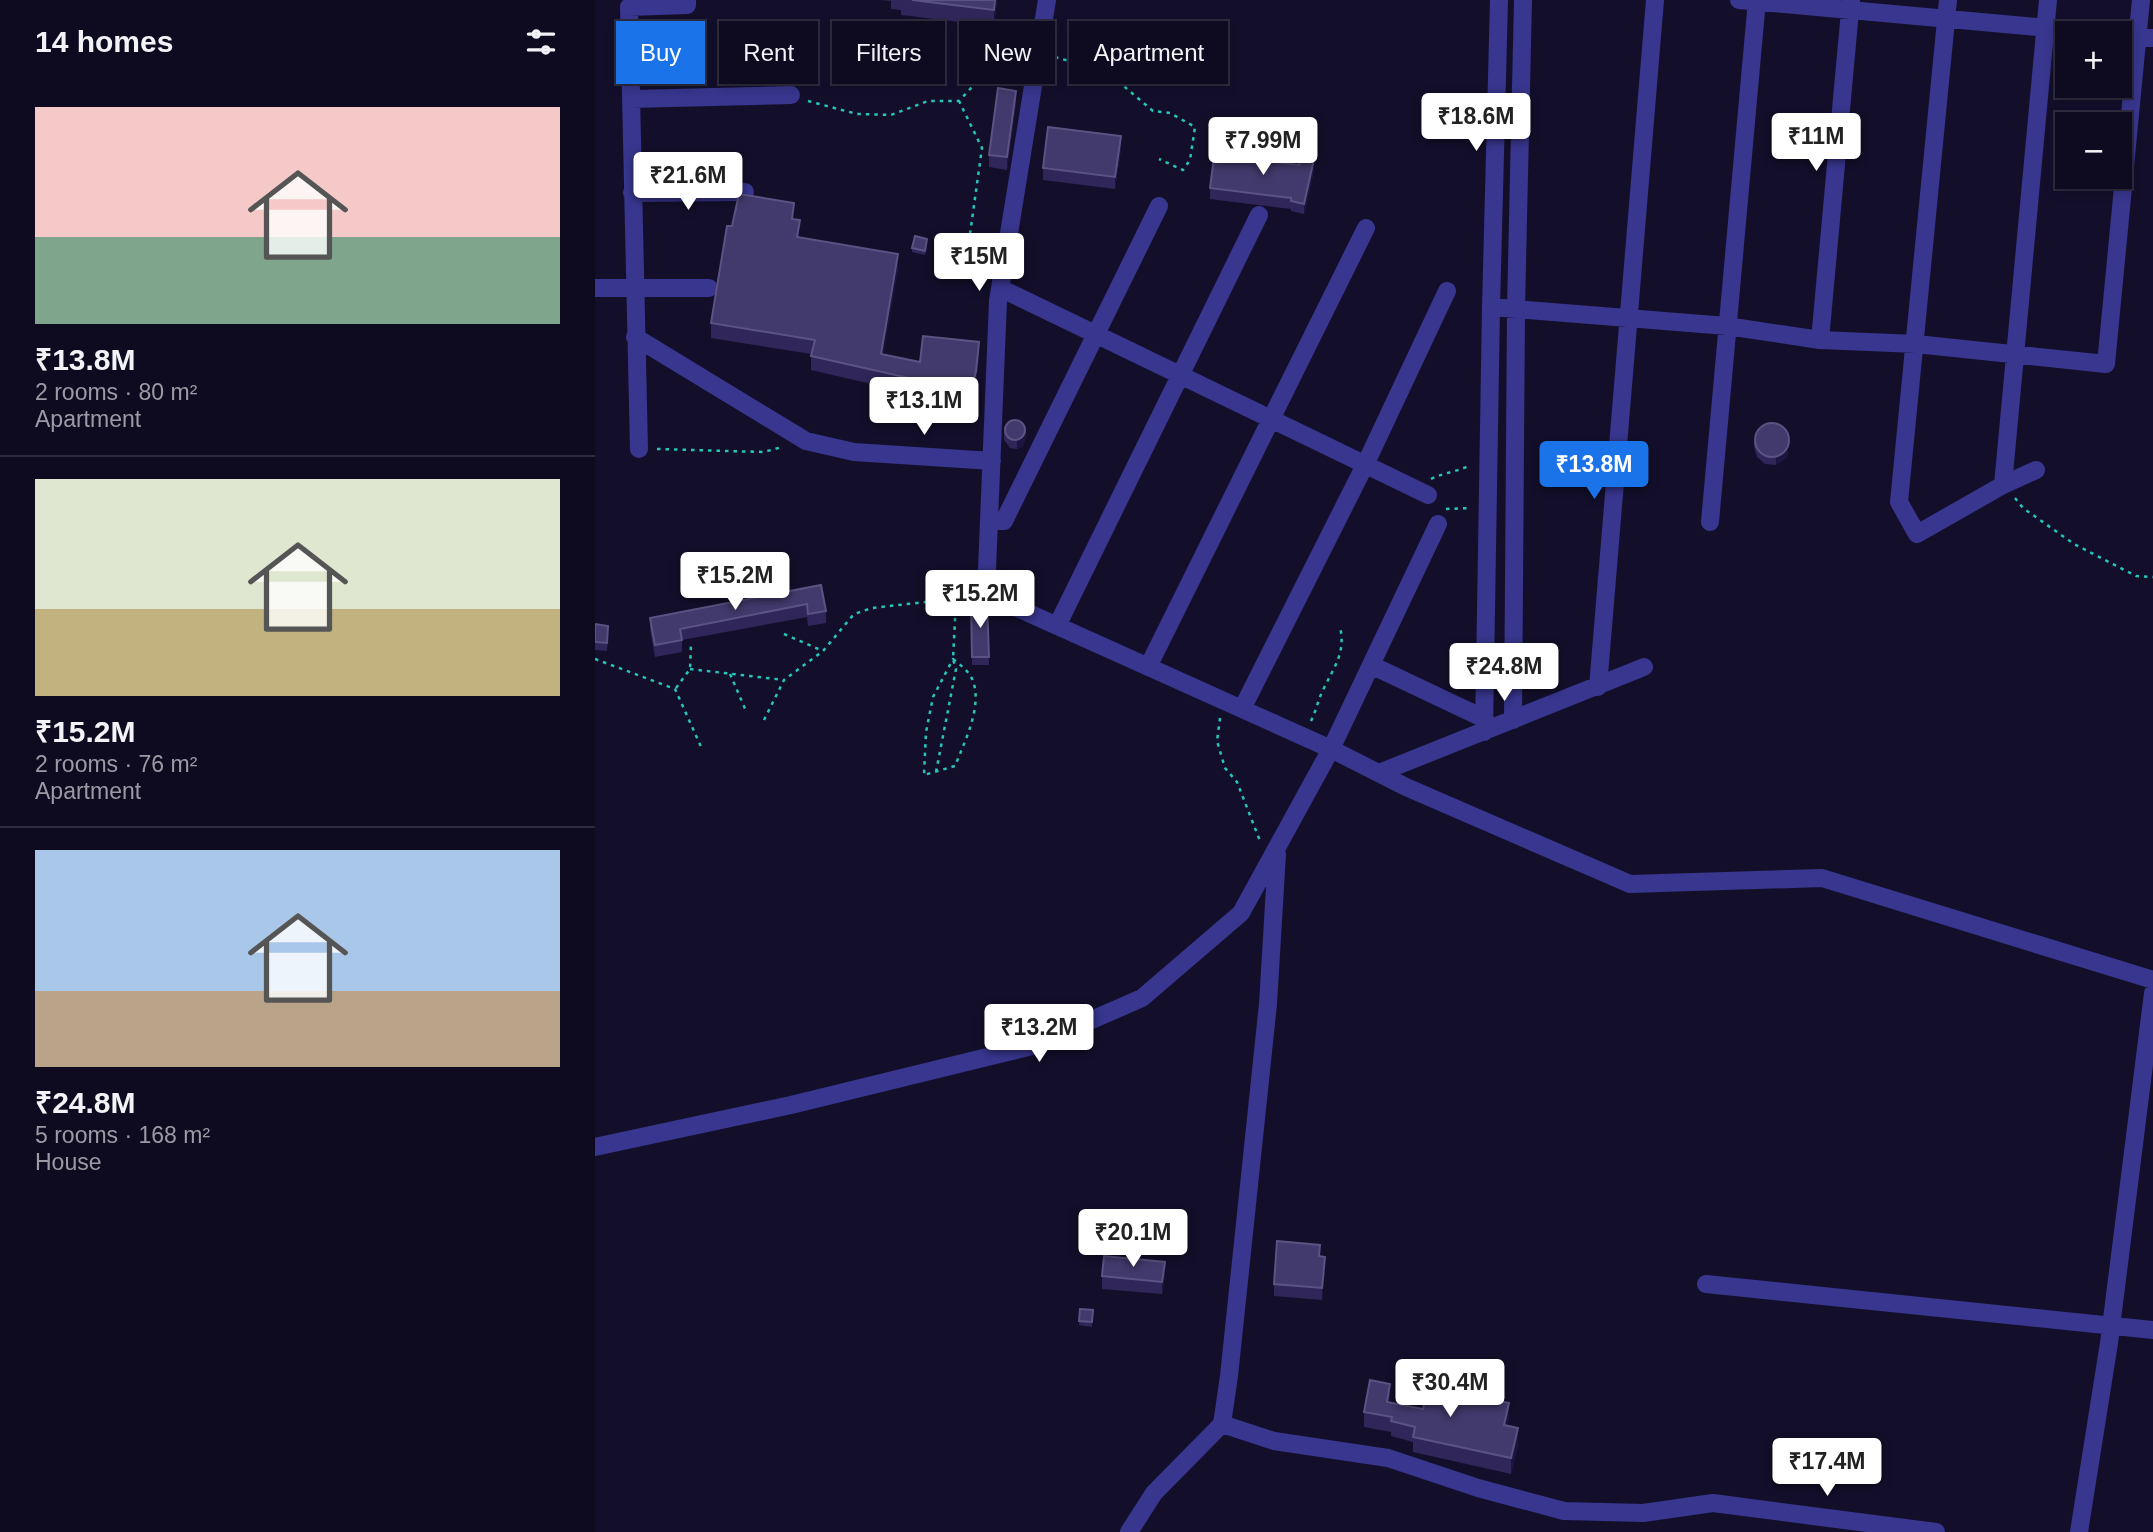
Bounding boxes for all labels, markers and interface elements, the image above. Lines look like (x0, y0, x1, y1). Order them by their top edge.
chip: Buy (616, 21, 705, 84)
chip: Rent (719, 21, 818, 84)
chip: Filters (832, 21, 945, 84)
chip: New (959, 21, 1055, 84)
chip: Apartment (1069, 21, 1228, 84)
map controls (2055, 21, 2132, 189)
button: + (2055, 21, 2132, 98)
icon: filters (522, 23, 560, 61)
text: 14 homes (35, 25, 173, 58)
pin: ₹18.6M (1419, 94, 1533, 153)
text: ₹18.6M (1437, 103, 1515, 129)
button: − (2055, 112, 2132, 189)
pin: ₹11M (1775, 114, 1857, 173)
pin: ₹7.99M (1206, 118, 1320, 177)
text: ₹11M (1788, 123, 1844, 149)
text: ₹7.99M (1224, 127, 1302, 153)
icon: home (235, 152, 361, 278)
pin: ₹21.6M (631, 152, 745, 212)
text: ₹21.6M (649, 162, 727, 188)
pin: ₹15M (938, 233, 1020, 293)
text: ₹15M (950, 243, 1008, 269)
text: ₹13.8M (35, 343, 136, 376)
pin: ₹13.1M (867, 378, 981, 437)
text: 2 rooms · 80 m² (35, 379, 197, 405)
text: ₹13.1M (885, 387, 963, 413)
text: Apartment (35, 406, 141, 432)
pin: ₹13.8M (1537, 442, 1651, 501)
text: ₹13.8M (1555, 451, 1633, 477)
icon: home (235, 524, 361, 650)
pin: ₹15.2M (678, 552, 792, 612)
text: ₹15.2M (696, 562, 774, 588)
pin: ₹15.2M (923, 570, 1037, 630)
text: ₹15.2M (941, 580, 1019, 606)
pin: ₹24.8M (1447, 644, 1561, 703)
text: ₹24.8M (1465, 653, 1543, 679)
text: ₹15.2M (35, 715, 136, 748)
text: 2 rooms · 76 m² (35, 751, 197, 777)
text: Apartment (35, 778, 141, 804)
icon: home (235, 895, 361, 1021)
pin: ₹13.2M (982, 1004, 1096, 1064)
text: ₹13.2M (1000, 1014, 1078, 1040)
text: ₹24.8M (35, 1086, 136, 1119)
text: 5 rooms · 168 m² (35, 1122, 210, 1148)
text: House (35, 1149, 101, 1175)
pin: ₹20.1M (1076, 1210, 1190, 1269)
text: ₹20.1M (1094, 1219, 1172, 1245)
pin: ₹30.4M (1393, 1360, 1507, 1419)
text: ₹30.4M (1411, 1369, 1489, 1395)
pin: ₹17.4M (1770, 1438, 1884, 1498)
text: ₹17.4M (1788, 1448, 1866, 1474)

